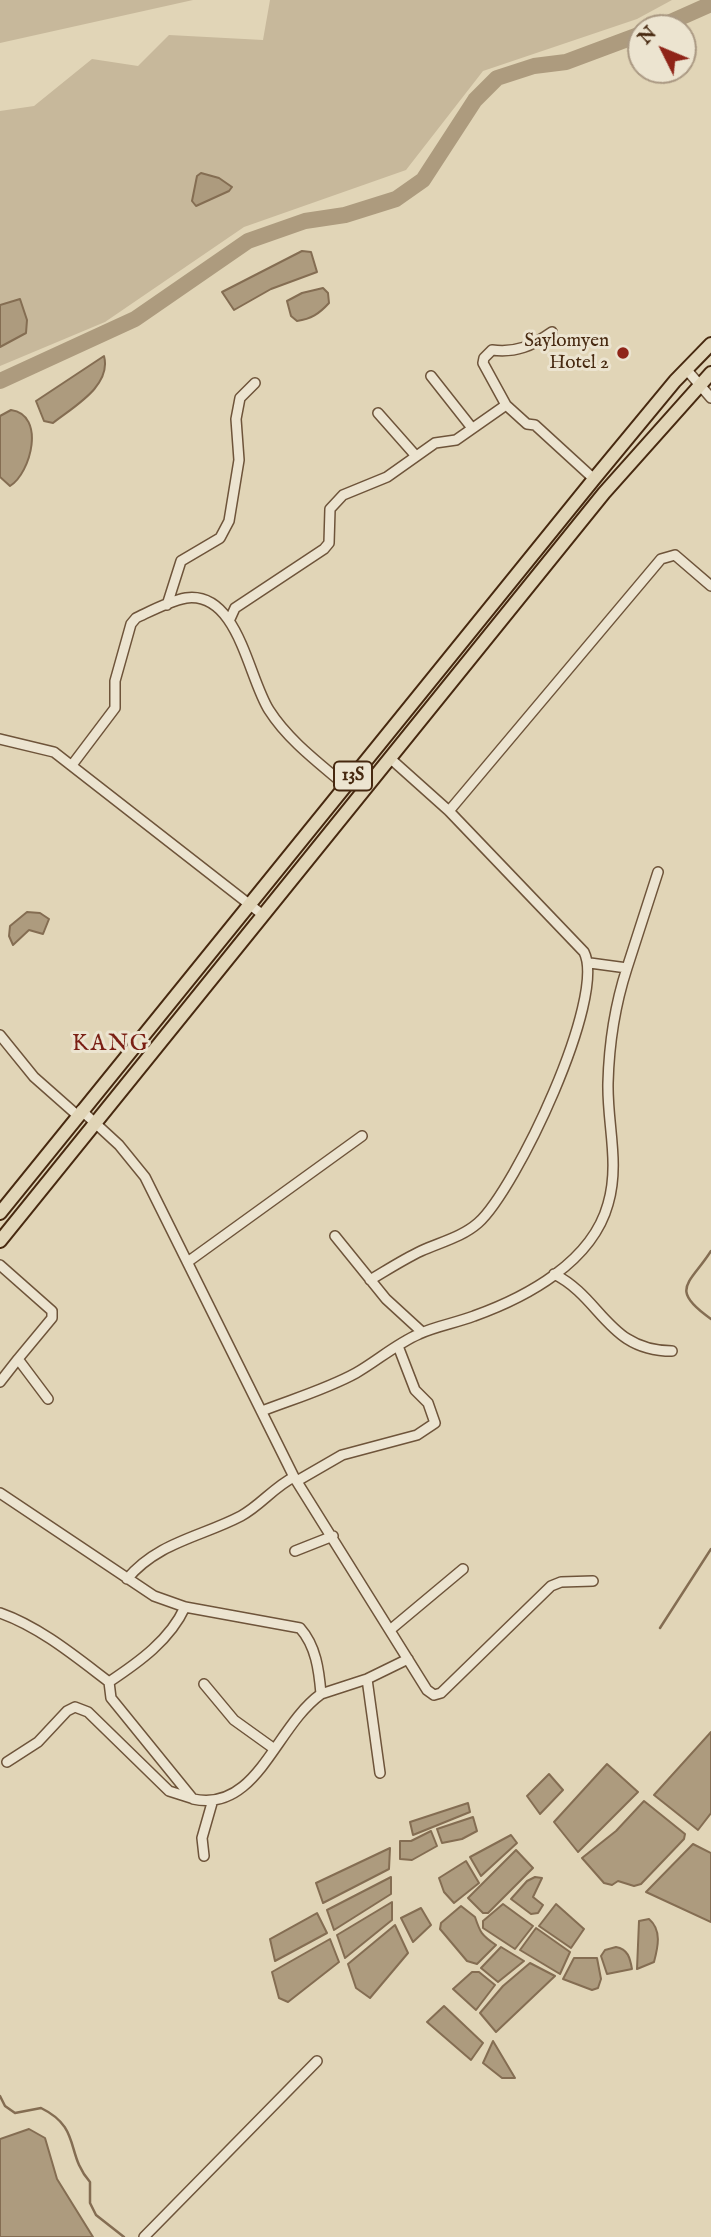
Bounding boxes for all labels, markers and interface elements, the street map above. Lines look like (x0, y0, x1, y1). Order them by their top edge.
north arrow (627, 14, 697, 84)
text: N (634, 22, 662, 50)
place label: Saylomyen Hotel 2 (524, 331, 609, 375)
marker: Saylomyen Hotel 2 (615, 345, 631, 361)
road number: 13S (334, 762, 372, 790)
district label: KANG (72, 1031, 150, 1059)

